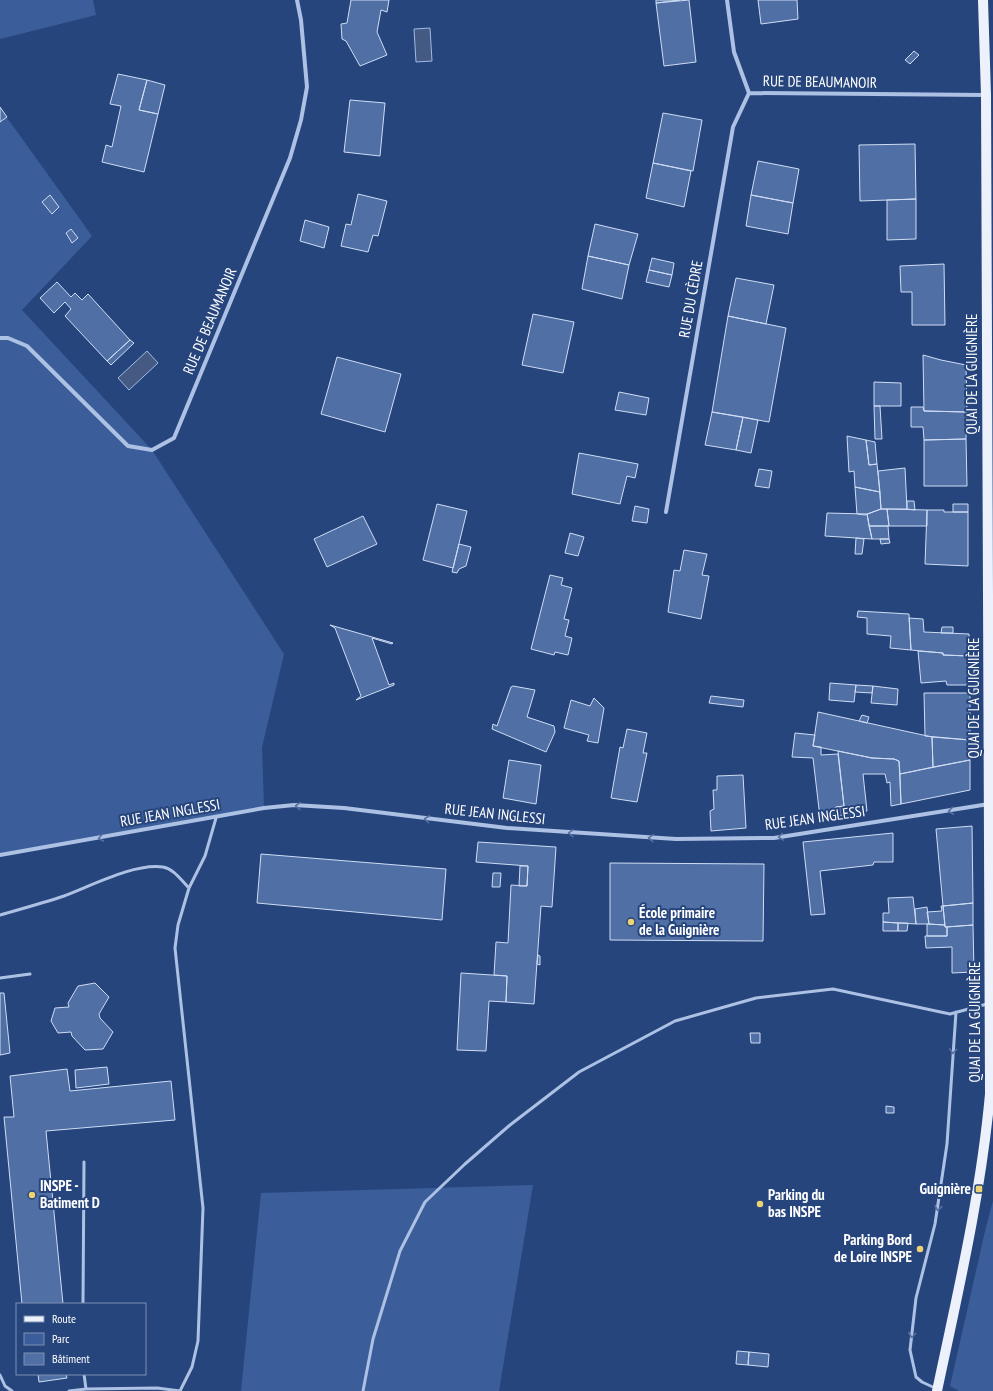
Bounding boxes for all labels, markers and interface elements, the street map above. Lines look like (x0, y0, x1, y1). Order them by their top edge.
street label: RUE DE BEAUMANOIR (763, 71, 877, 92)
street label: RUE DU CÈDRE (674, 259, 707, 339)
street label: RUE DE BEAUMANOIR (178, 265, 241, 377)
street label: QUAI DE LA GUIGNIÈRE (962, 313, 981, 435)
street label: QUAI DE LA GUIGNIÈRE (964, 637, 983, 759)
street label: RUE JEAN INGLESSI (119, 794, 221, 831)
street label: RUE JEAN INGLESSI (444, 799, 546, 828)
street label: RUE JEAN INGLESSI (764, 801, 866, 834)
one-way arrow (295, 802, 301, 810)
one-way arrow (948, 807, 954, 816)
one-way arrow (424, 815, 430, 824)
one-way arrow (568, 828, 574, 837)
one-way arrow (778, 832, 784, 841)
one-way arrow (98, 833, 104, 841)
one-way arrow (648, 834, 654, 842)
place label: École primaire de la Guignière (639, 903, 720, 939)
marker: École primaire de la Guignière (626, 917, 636, 927)
street label: QUAI DE LA GUIGNIÈRE (965, 961, 984, 1083)
one-way arrow (949, 1048, 958, 1054)
place label: INSPE - Batiment D (40, 1176, 100, 1212)
place label: Guignière (919, 1179, 971, 1198)
marker: Guignière (974, 1184, 984, 1194)
place label: Parking du bas INSPE (768, 1185, 825, 1221)
marker: INSPE - Batiment D (27, 1190, 37, 1200)
marker: Parking du bas INSPE (755, 1199, 765, 1209)
one-way arrow (934, 1205, 943, 1211)
place label: Parking Bord de Loire INSPE (834, 1230, 912, 1266)
marker: Parking Bord de Loire INSPE (915, 1244, 925, 1254)
legend (16, 1303, 146, 1375)
text: Route (52, 1311, 76, 1326)
text: Parc (52, 1331, 70, 1346)
one-way arrow (908, 1332, 917, 1338)
text: Bâtiment (52, 1351, 90, 1366)

